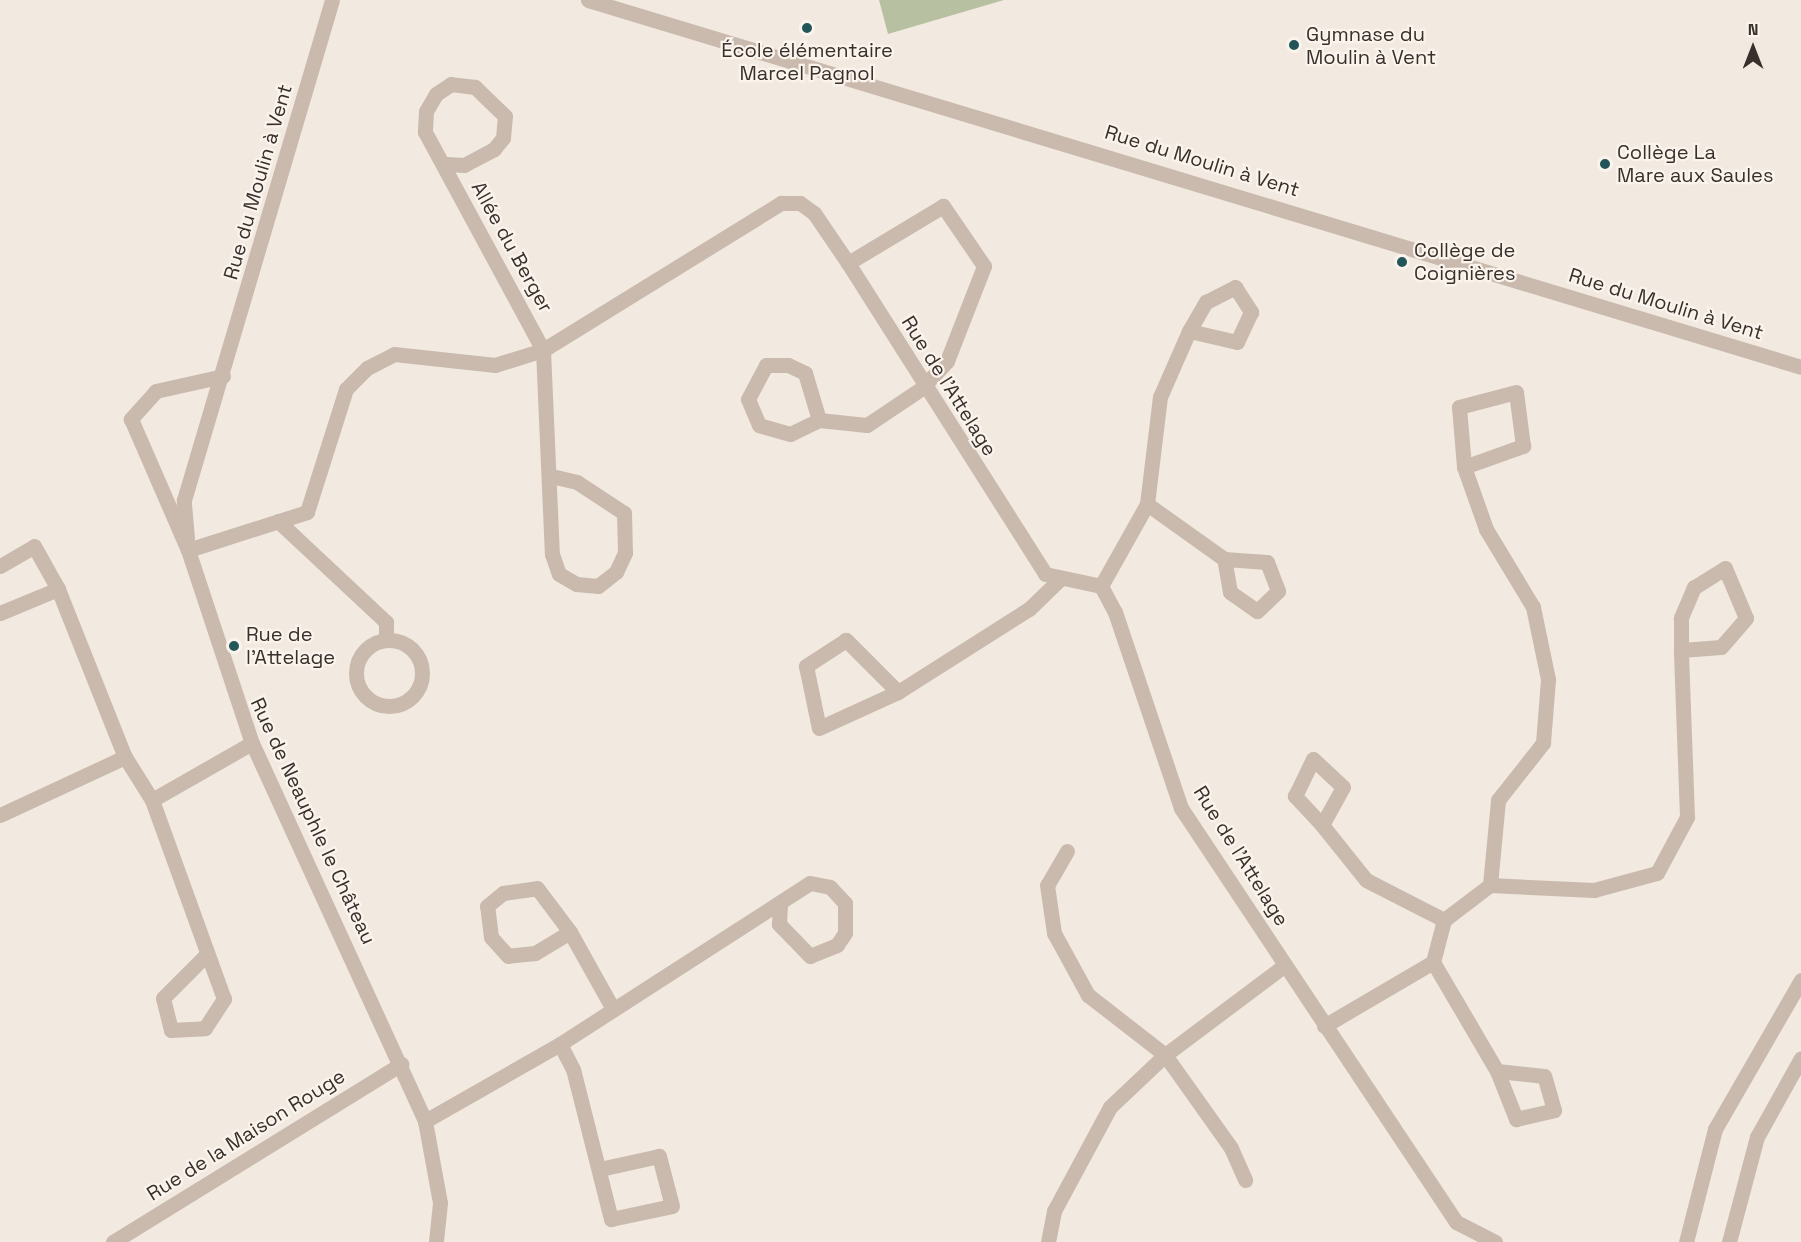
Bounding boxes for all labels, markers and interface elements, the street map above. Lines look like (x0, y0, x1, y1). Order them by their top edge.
north arrow (1723, 18, 1783, 78)
text: N (1748, 19, 1758, 40)
marker: École élémentaire Marcel Pagnol (800, 21, 814, 35)
place label: Gymnase du Moulin à Vent (1306, 22, 1436, 69)
place label: École élémentaire Marcel Pagnol (721, 38, 893, 85)
marker: Gymnase du Moulin à Vent (1287, 38, 1301, 52)
street label: Rue du Moulin à Vent (219, 81, 297, 283)
street label: Rue du Moulin à Vent (1102, 120, 1302, 202)
place label: Collège La Mare aux Saules (1617, 140, 1773, 187)
marker: Collège La Mare aux Saules (1598, 157, 1612, 171)
street label: Allée du Berger (466, 177, 558, 317)
place label: Collège de Coignières (1414, 238, 1515, 285)
marker: Collège de Coignières (1395, 255, 1409, 269)
street label: Rue du Moulin à Vent (1566, 263, 1766, 345)
street label: Rue de l'Attelage (896, 311, 1002, 461)
place label: Rue de l'Attelage (246, 622, 335, 669)
marker: Rue de l'Attelage (227, 639, 241, 653)
street label: Rue de Neauphle le Château (245, 694, 381, 948)
street label: Rue de l'Attelage (1188, 781, 1294, 931)
street label: Rue de la Maison Rouge (142, 1064, 350, 1206)

